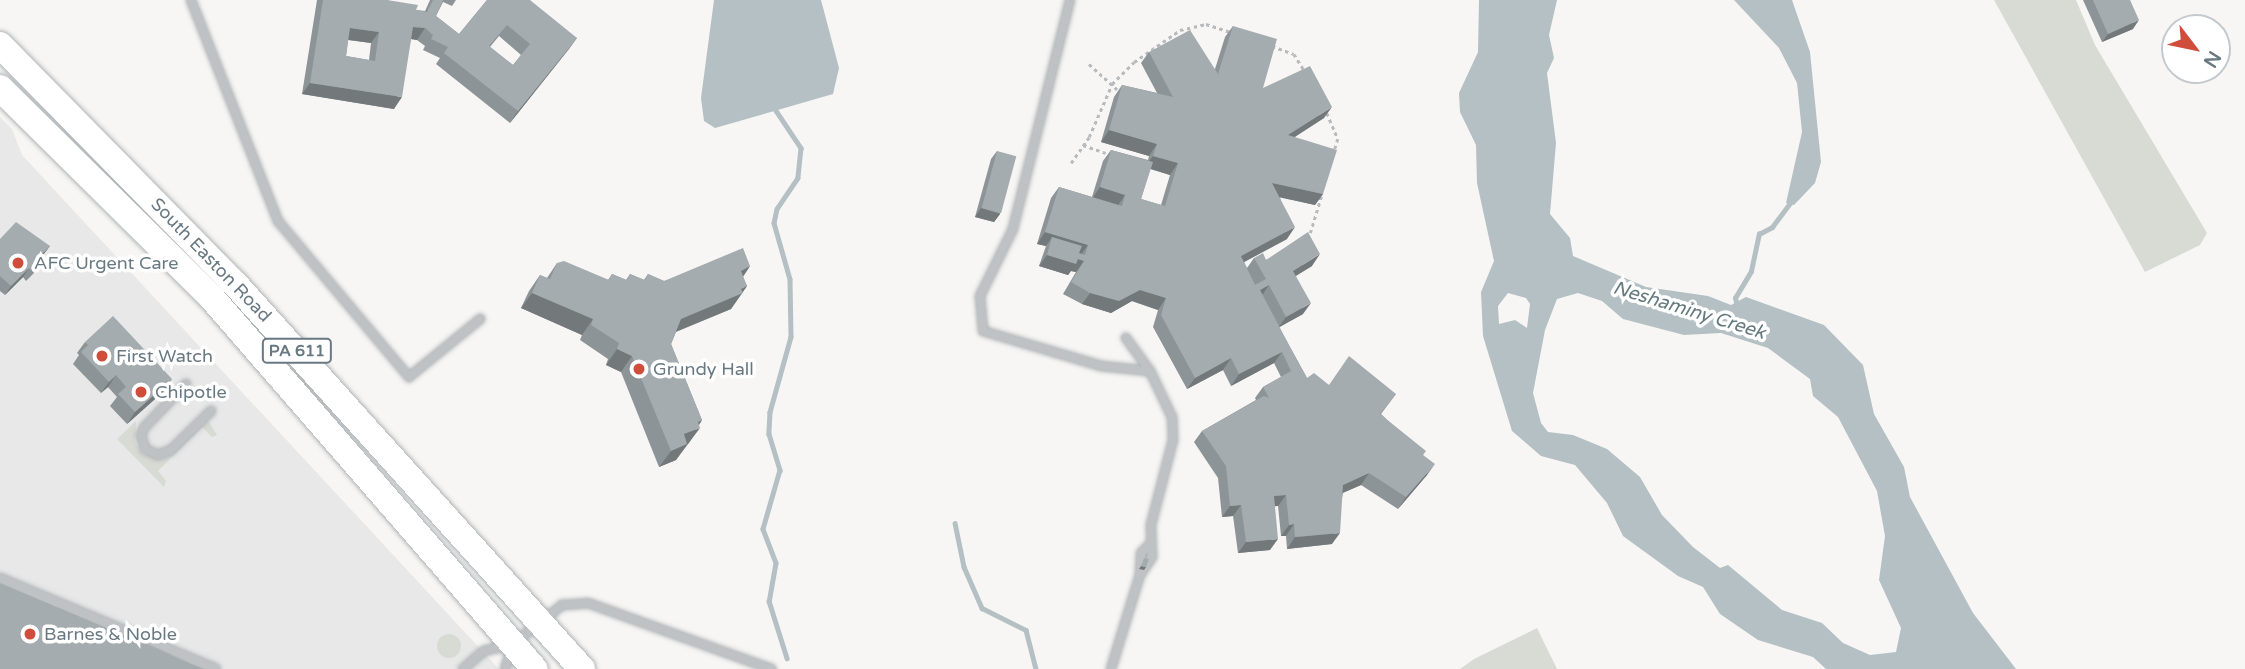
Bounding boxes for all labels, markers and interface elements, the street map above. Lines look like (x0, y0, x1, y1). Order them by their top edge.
north arrow (2161, 14, 2231, 84)
text: N (2199, 47, 2225, 71)
street label: South Easton Road (146, 193, 276, 327)
place label: AFC Urgent Care (34, 252, 178, 274)
marker: AFC Urgent Care (8, 253, 28, 273)
water label: Neshaminy Creek (1610, 277, 1768, 345)
road number: PA 611 (260, 338, 334, 364)
place label: First Watch (116, 345, 213, 367)
marker: First Watch (94, 348, 110, 364)
place label: Grundy Hall (653, 358, 754, 380)
marker: Grundy Hall (631, 361, 647, 377)
place label: Chipotle (155, 381, 227, 403)
marker: Chipotle (133, 384, 149, 400)
place label: Barnes & Noble (44, 623, 177, 645)
marker: Barnes & Noble (22, 626, 38, 642)

